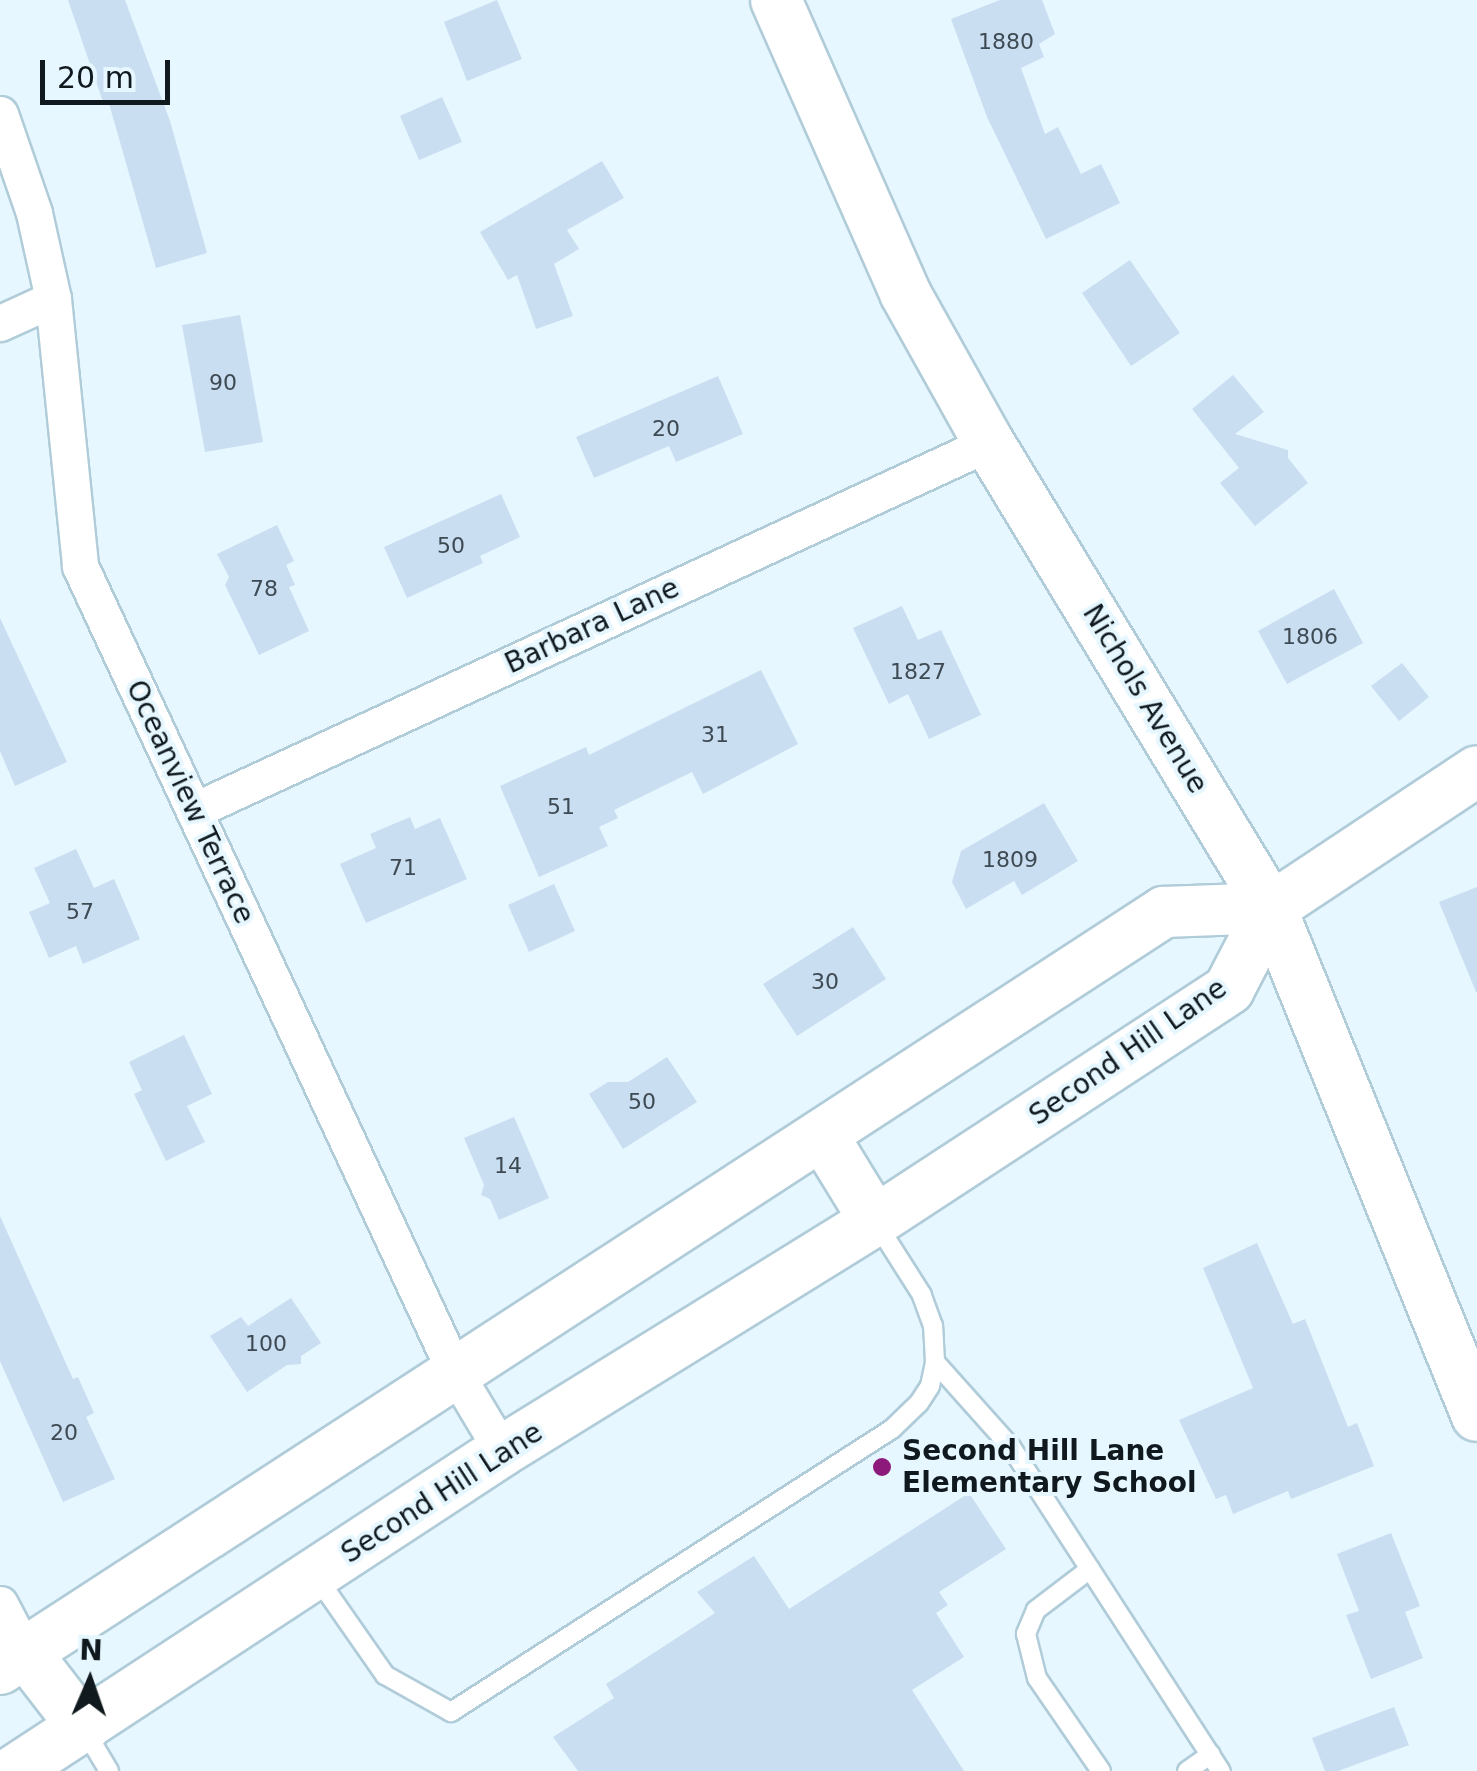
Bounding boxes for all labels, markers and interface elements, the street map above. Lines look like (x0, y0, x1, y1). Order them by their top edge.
house number: 1880 (978, 29, 1034, 55)
scale bar (45, 40, 175, 102)
text: 20 m (57, 60, 134, 95)
house number: 90 (209, 370, 237, 396)
house number: 20 (652, 416, 680, 442)
house number: 50 (437, 533, 465, 559)
street label: Barbara Lane (500, 571, 684, 681)
house number: 78 (250, 576, 278, 602)
street label: Nichols Avenue (1075, 599, 1215, 799)
house number: 1806 (1282, 624, 1338, 650)
house number: 1827 (890, 659, 946, 685)
street label: Oceanview Terrace (119, 675, 261, 929)
house number: 31 (701, 722, 729, 748)
house number: 51 (547, 794, 575, 820)
house number: 1809 (982, 847, 1038, 873)
house number: 71 (389, 855, 417, 881)
house number: 57 (66, 899, 94, 925)
house number: 30 (811, 969, 839, 995)
street label: Second Hill Lane (1023, 971, 1233, 1133)
house number: 50 (628, 1089, 656, 1115)
house number: 14 (494, 1153, 522, 1179)
house number: 100 (245, 1331, 287, 1357)
street label: Second Hill Lane (335, 1415, 549, 1571)
house number: 20 (50, 1420, 78, 1446)
place label: Second Hill Lane Elementary School (902, 1434, 1197, 1500)
marker: Second Hill Lane Elementary School (871, 1456, 893, 1478)
north arrow (40, 1631, 140, 1731)
text: N (79, 1634, 103, 1667)

